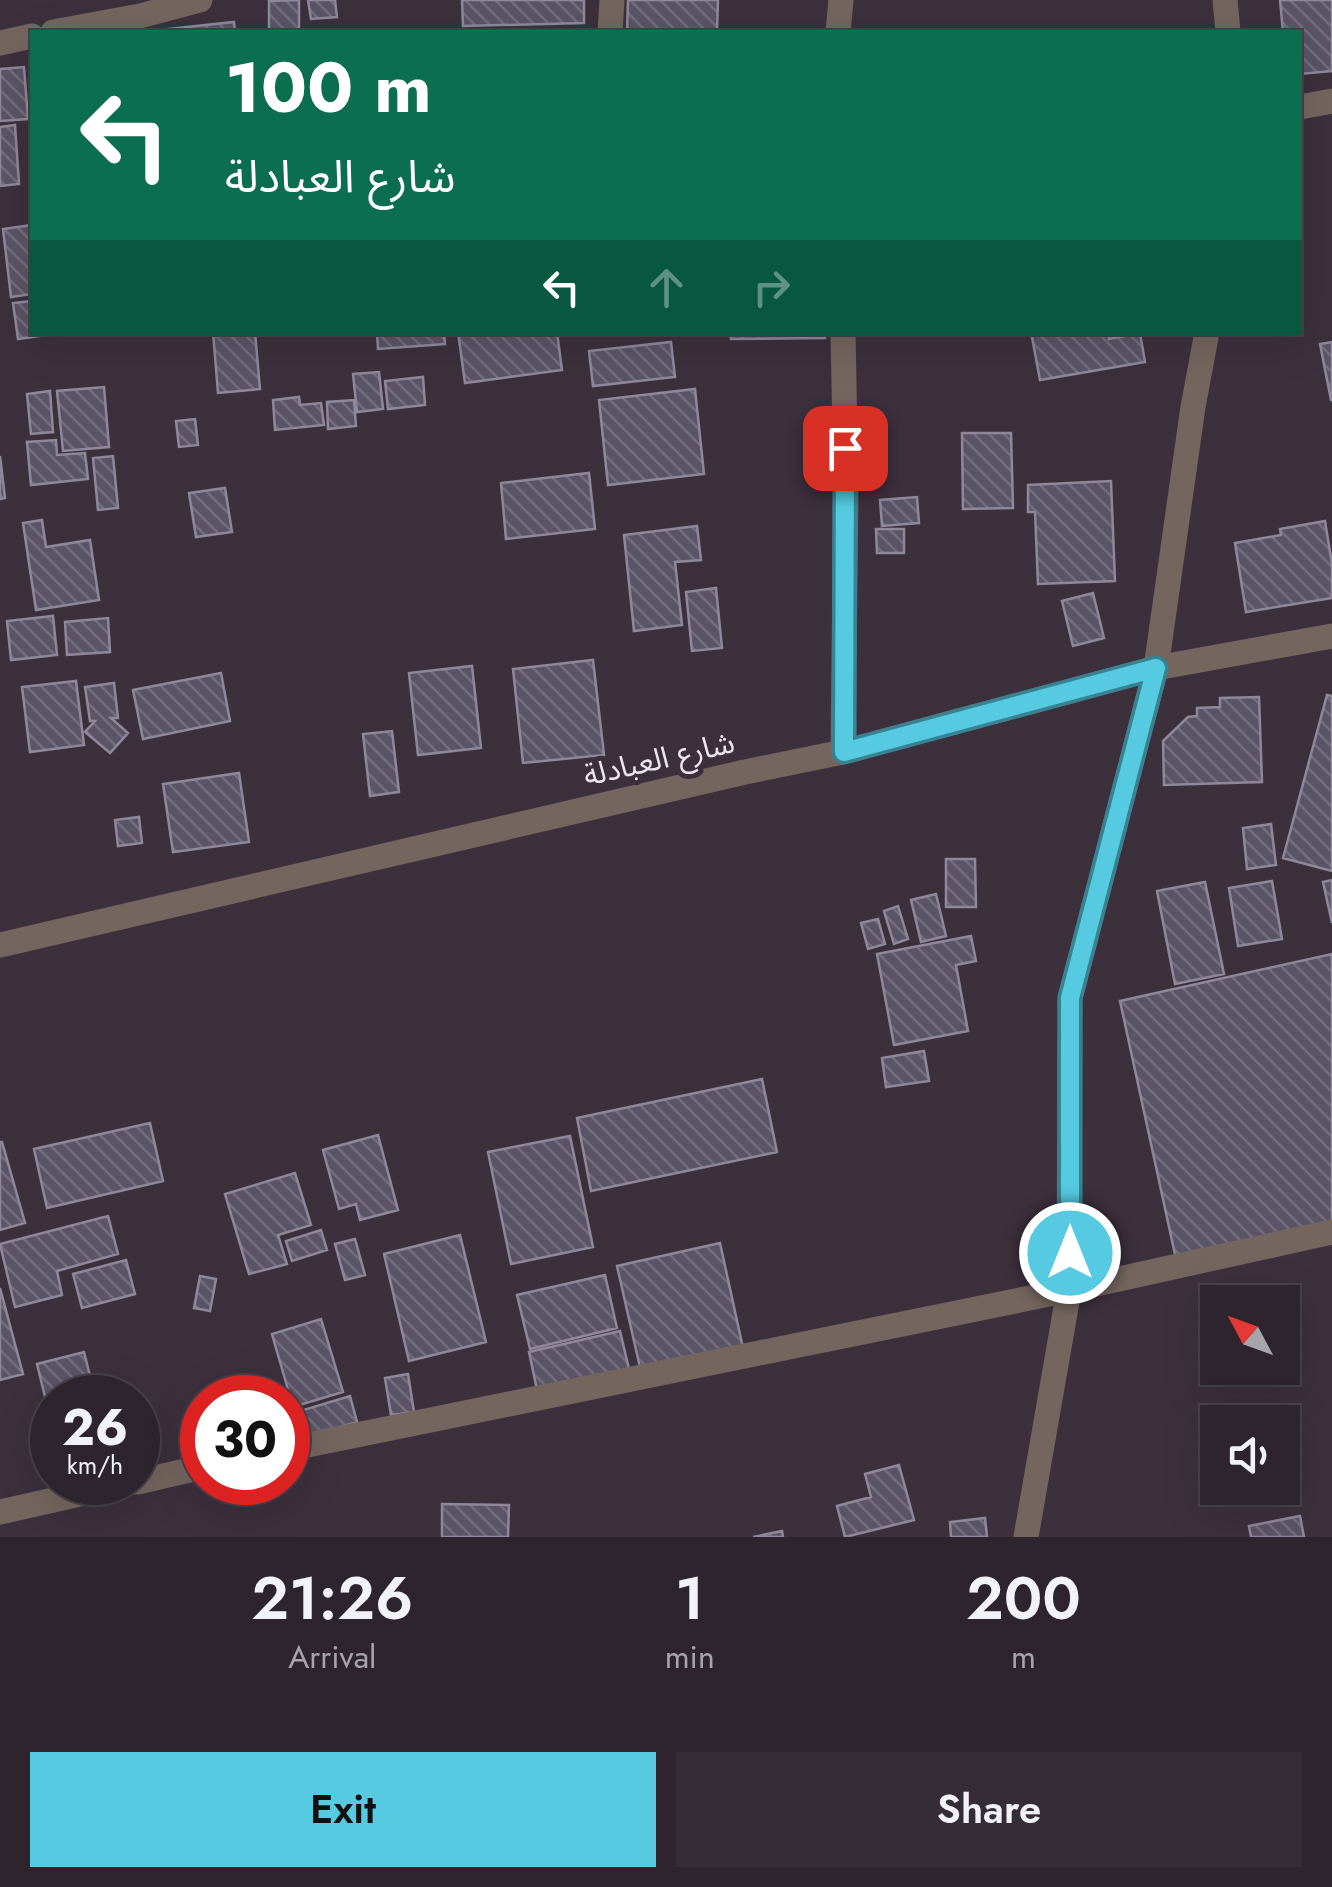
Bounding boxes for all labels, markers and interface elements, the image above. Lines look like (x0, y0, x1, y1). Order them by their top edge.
text: 100 m (225, 37, 432, 138)
icon: left (60, 70, 190, 200)
text: شارع العبادلة (225, 144, 456, 209)
icon: left (534, 260, 589, 315)
icon: ahead (639, 260, 694, 315)
icon: right (744, 260, 799, 315)
pin (803, 406, 888, 491)
icon: arrive (818, 421, 873, 476)
street label: شارع العبادلة (579, 720, 739, 798)
position arrow (1018, 1201, 1122, 1305)
north arrow (1200, 1285, 1300, 1385)
map controls (1200, 1285, 1300, 1505)
speed limit sign: 30 (180, 1375, 310, 1505)
text: 26 (62, 1391, 128, 1464)
button: sound (1200, 1405, 1300, 1505)
text: km/h (67, 1447, 123, 1483)
text: 21:26 (251, 1555, 413, 1642)
text: 1 (675, 1555, 704, 1642)
text: 200 (966, 1555, 1081, 1642)
text: Arrival (288, 1634, 376, 1680)
text: min (665, 1634, 715, 1680)
text: m (1011, 1634, 1036, 1680)
button: Exit (30, 1752, 656, 1867)
button: Share (676, 1752, 1302, 1867)

